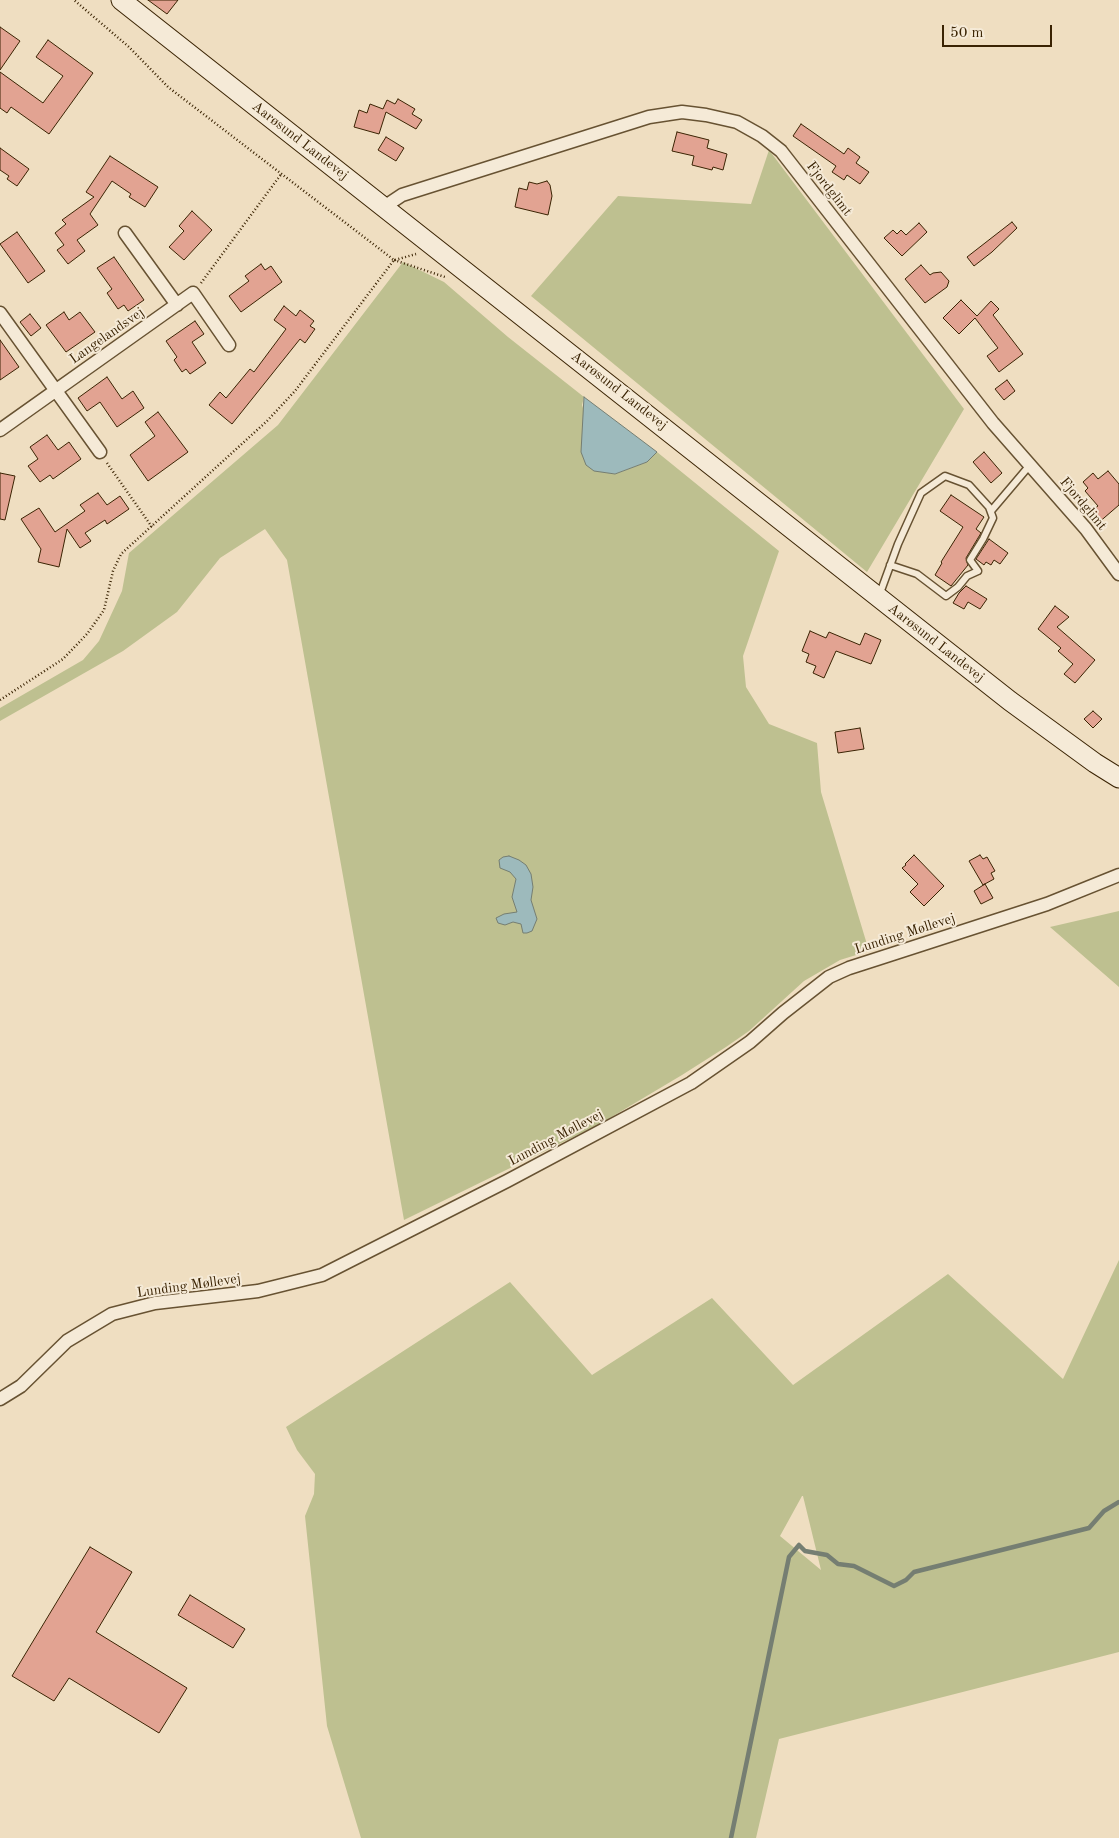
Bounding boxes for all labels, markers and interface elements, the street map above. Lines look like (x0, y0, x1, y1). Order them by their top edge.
scale bar (944, 15, 1054, 47)
text: 50 m (950, 26, 984, 41)
street label: Aarøsund Landevej (248, 98, 352, 184)
street label: Fjordglimt (803, 158, 855, 220)
street label: Langelandsvej (66, 304, 148, 368)
street label: Aarøsund Landevej (567, 348, 671, 434)
street label: Fjordglimt (1056, 474, 1110, 534)
street label: Aarøsund Landevej (884, 600, 988, 686)
street label: Lunding Møllevej (853, 910, 957, 958)
street label: Lunding Møllevej (506, 1106, 606, 1170)
street label: Lunding Møllevej (136, 1270, 242, 1302)

